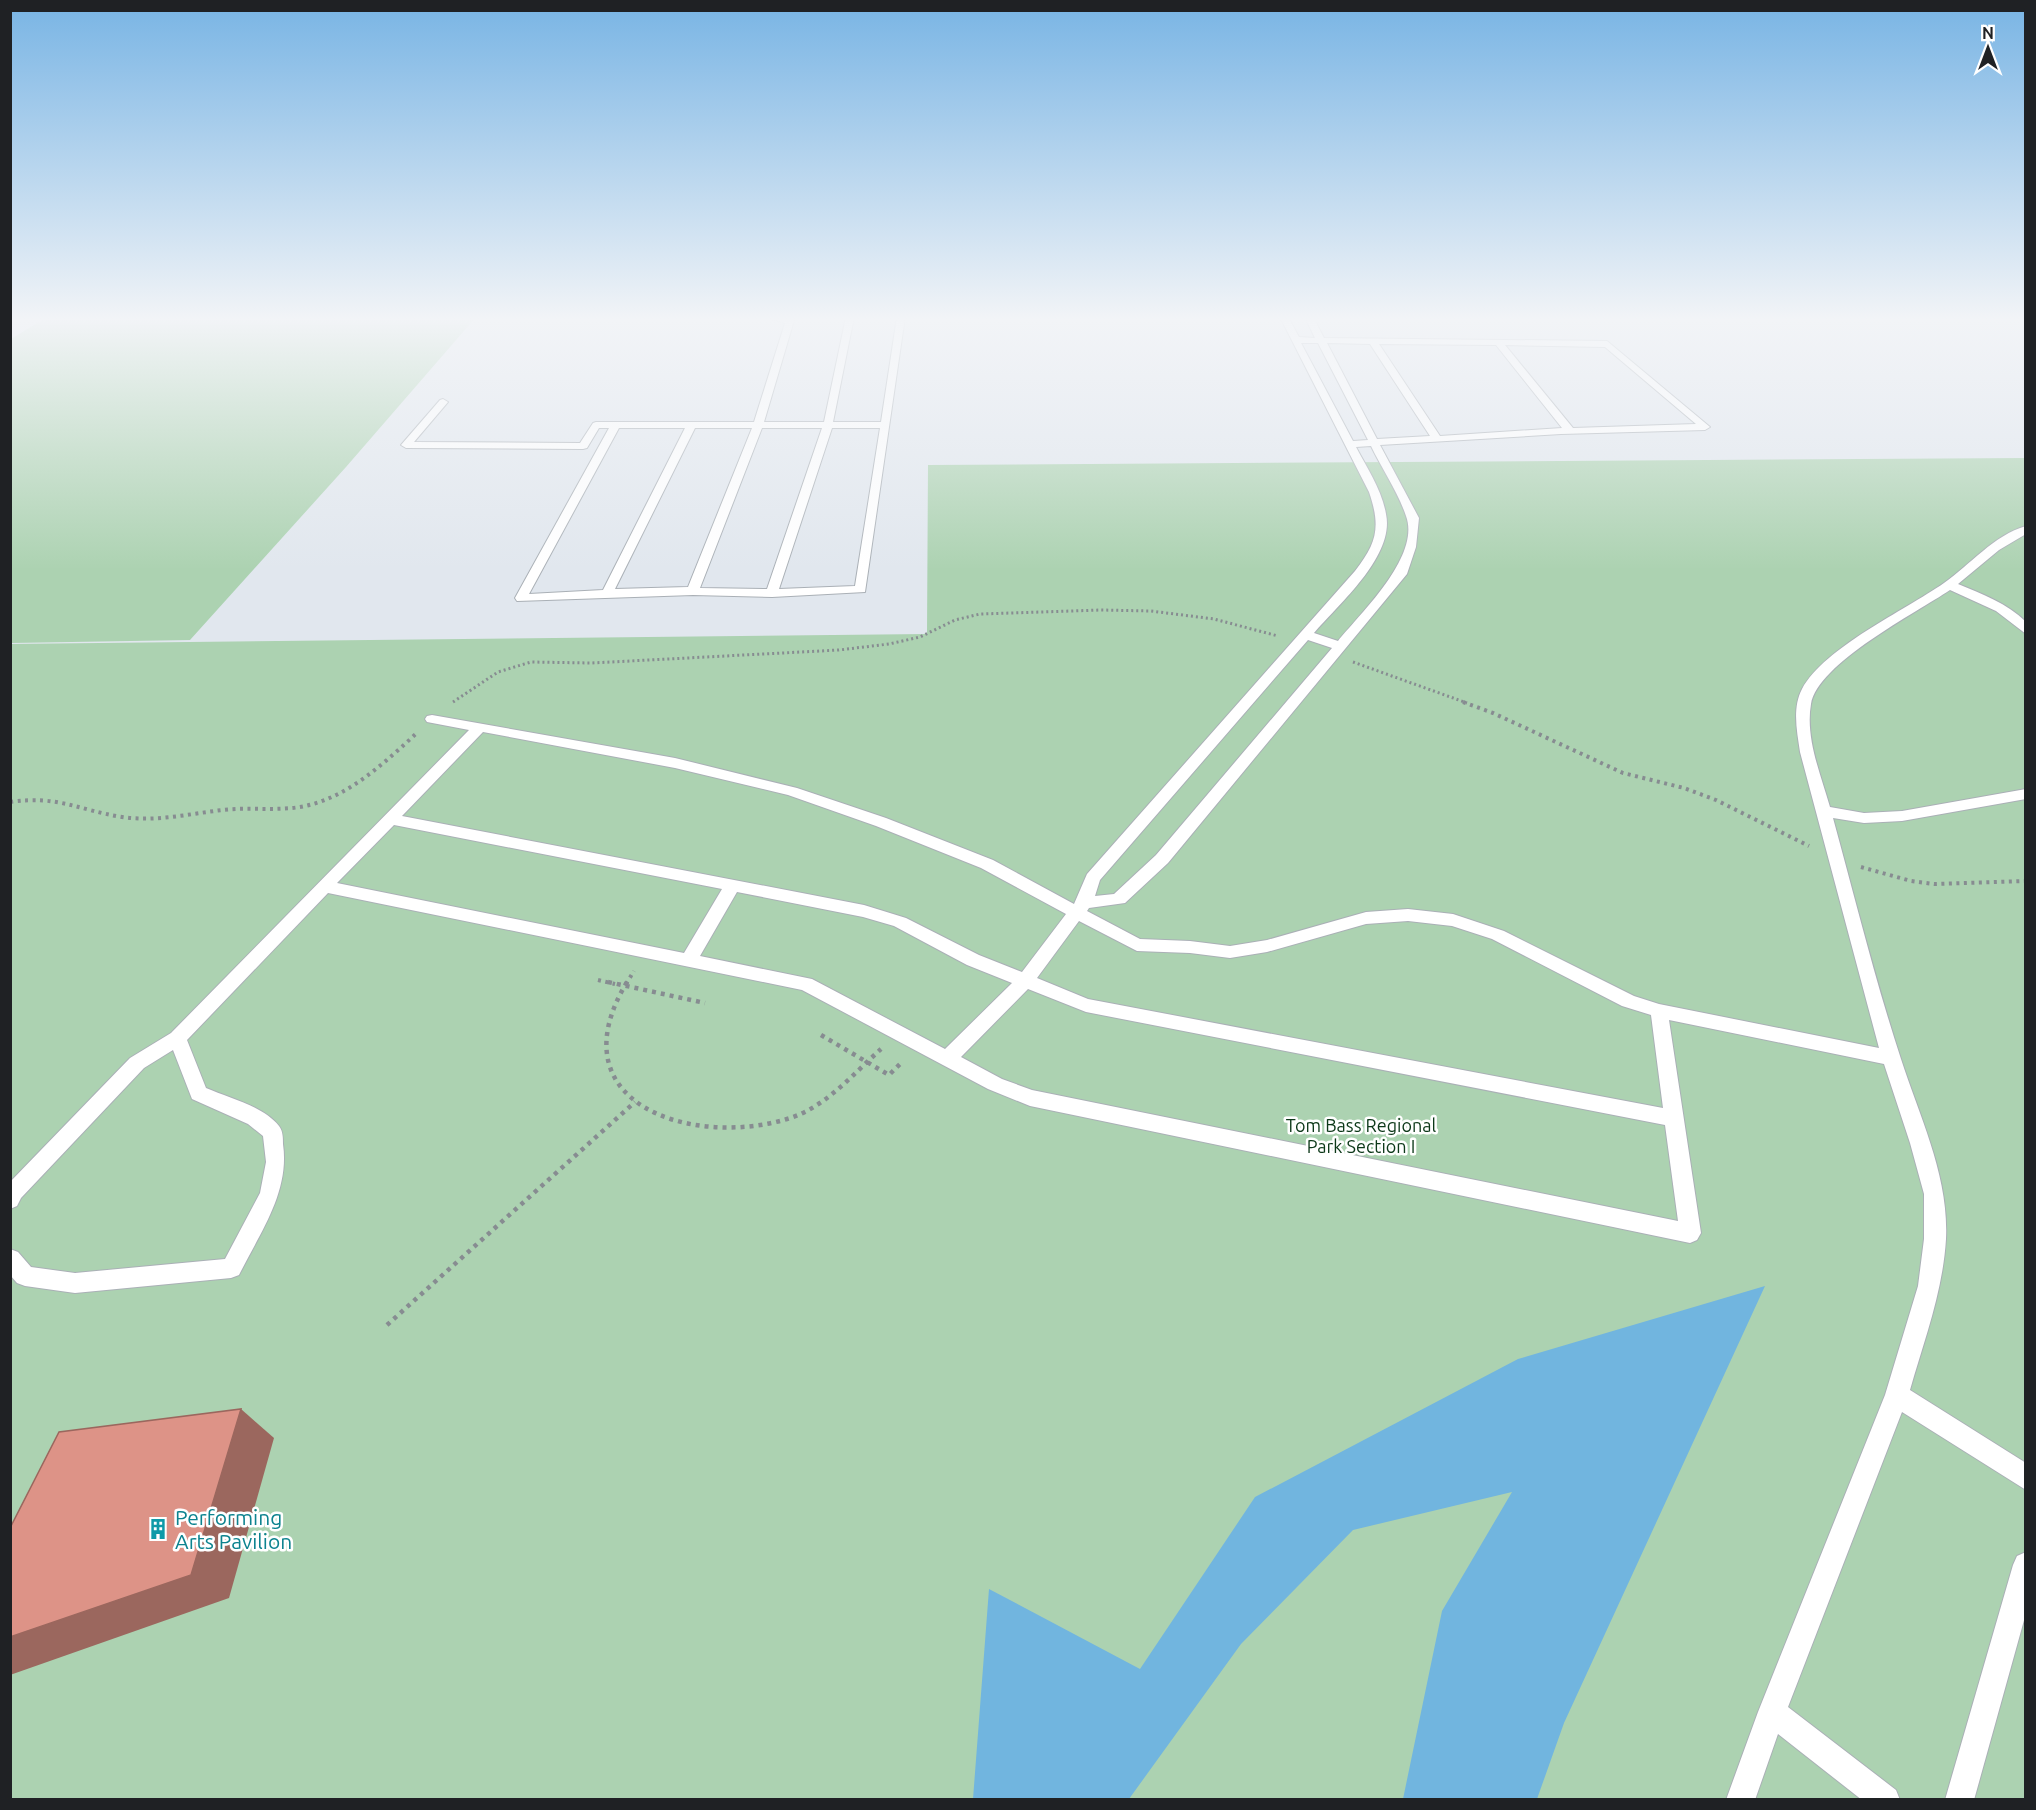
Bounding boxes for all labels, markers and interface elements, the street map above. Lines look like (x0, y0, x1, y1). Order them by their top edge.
north arrow (1958, 18, 2018, 78)
text: N (1982, 24, 1994, 42)
park label: Tom Bass Regional Park Section I (1286, 1115, 1436, 1156)
place label: Performing Arts Pavilion (175, 1505, 292, 1553)
building icon: Performing Arts Pavilion (146, 1517, 170, 1541)

